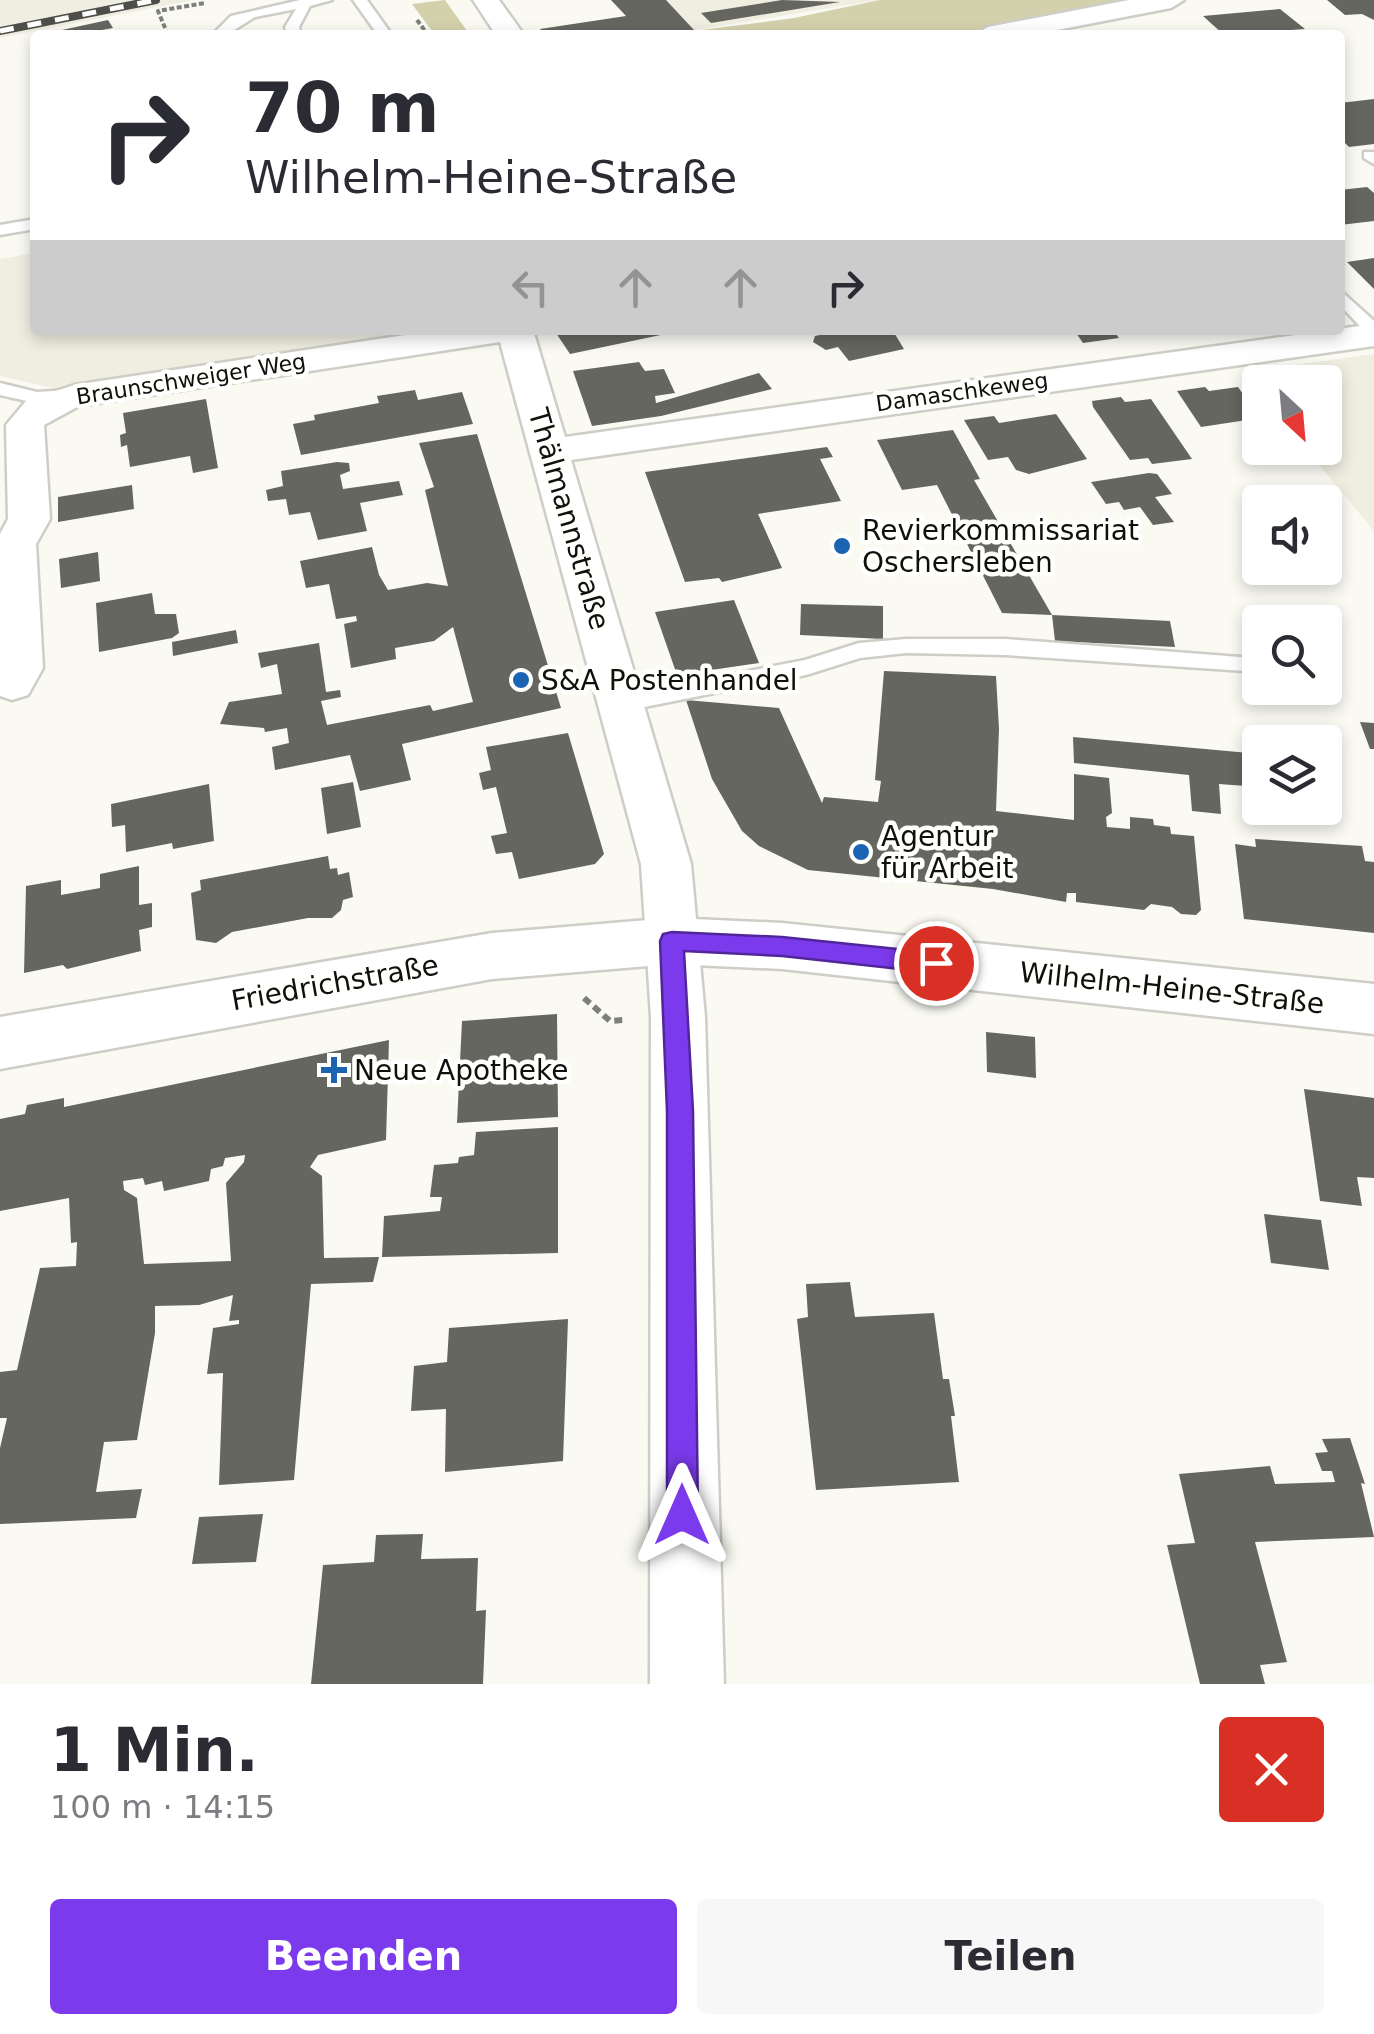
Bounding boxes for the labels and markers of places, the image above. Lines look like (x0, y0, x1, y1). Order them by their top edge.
place label: Revierkommissariat Oschersleben (862, 514, 1139, 579)
marker: Revierkommissariat Oschersleben (831, 535, 853, 557)
place label: S&A Postenhandel (541, 664, 798, 697)
marker: S&A Postenhandel (510, 669, 532, 691)
place label: Agentur für Arbeit (881, 820, 1013, 885)
marker: Agentur für Arbeit (850, 841, 872, 863)
pin (894, 921, 979, 1006)
place label: Neue Apotheke (354, 1054, 569, 1087)
marker: Neue Apotheke (323, 1059, 345, 1081)

